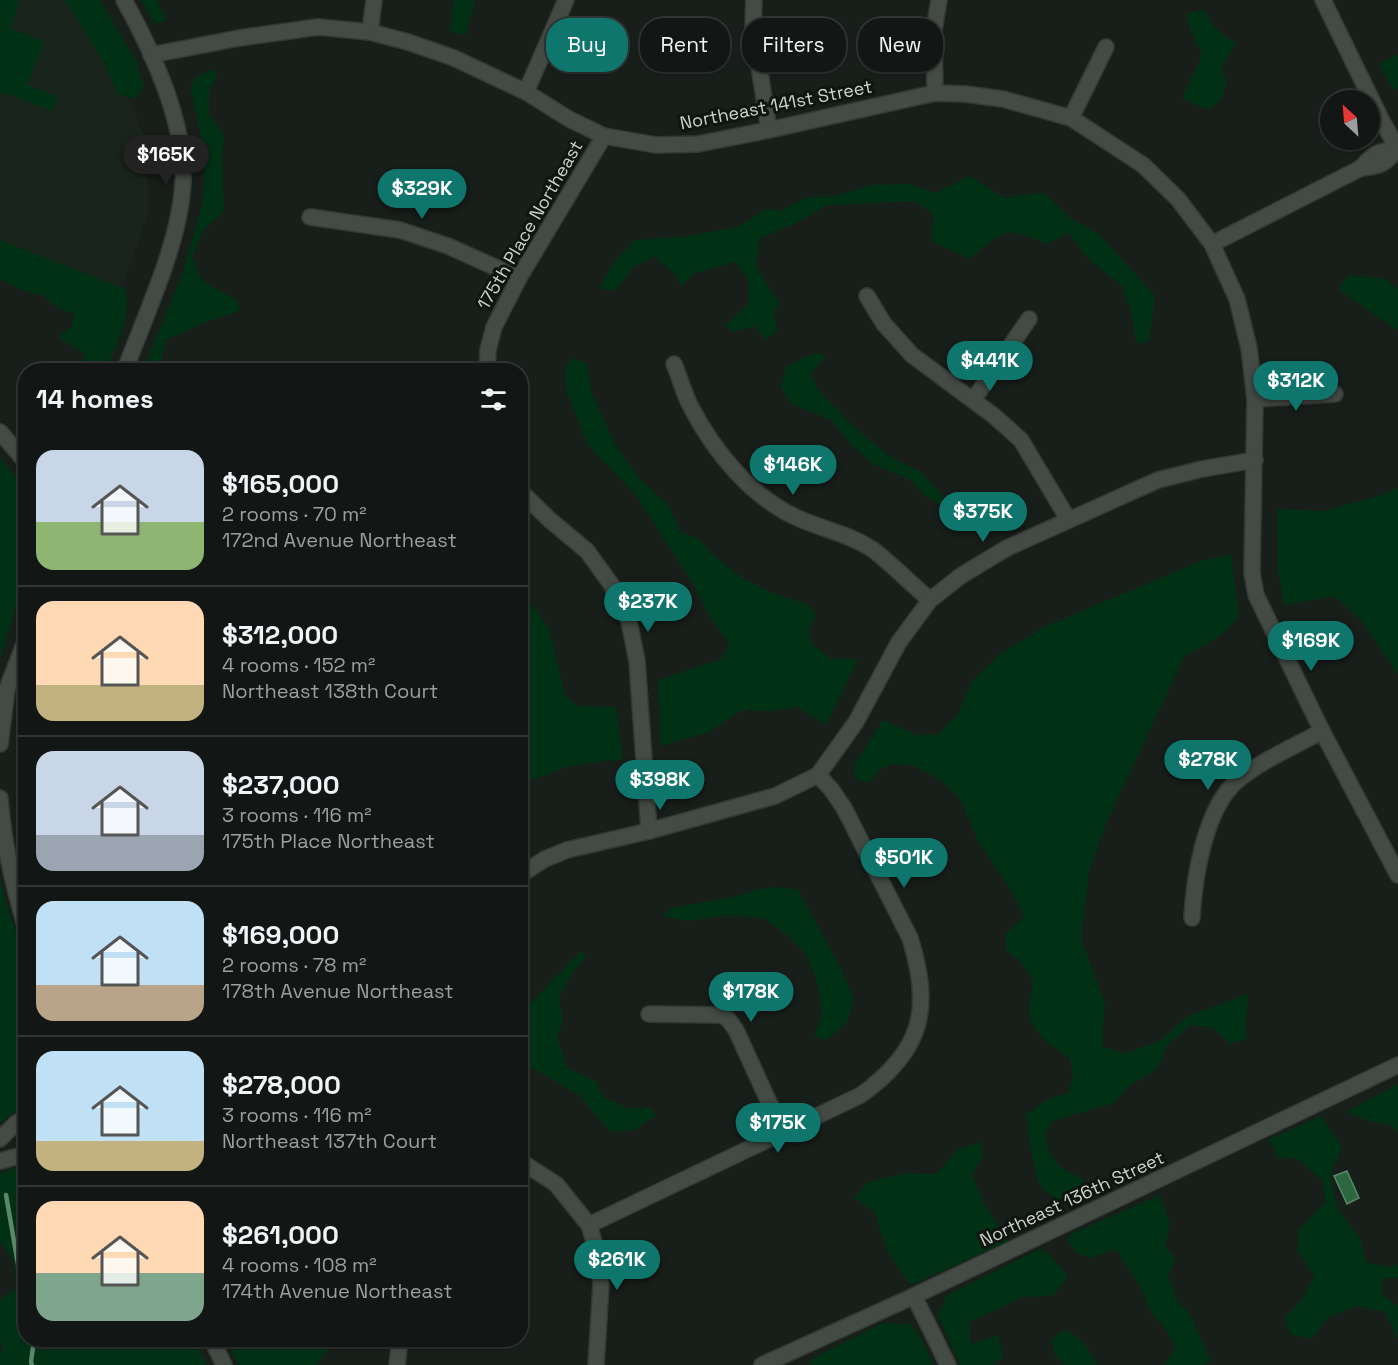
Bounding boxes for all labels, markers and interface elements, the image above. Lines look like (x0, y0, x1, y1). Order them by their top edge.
chip: Buy (546, 18, 628, 72)
chip: Rent (640, 18, 730, 72)
chip: Filters (742, 18, 846, 72)
chip: New (858, 18, 943, 72)
street label: Northeast 141st Street (678, 75, 874, 134)
north arrow (1320, 90, 1380, 150)
map controls (1320, 90, 1380, 150)
pin: $165K (124, 135, 208, 186)
street label: 175th Place Northeast (472, 136, 587, 313)
text: $165K (137, 141, 195, 167)
pin: $329K (380, 169, 464, 220)
text: $329K (392, 175, 452, 201)
pin: $441K (948, 341, 1032, 392)
text: $441K (961, 347, 1019, 373)
pin: $312K (1254, 361, 1338, 412)
text: $312K (1267, 367, 1325, 393)
text: 14 homes (36, 382, 154, 416)
icon: filters (477, 383, 510, 416)
pin: $146K (751, 445, 835, 496)
text: $146K (764, 451, 822, 477)
text: $165,000 (222, 467, 339, 501)
icon: home (84, 474, 156, 546)
pin: $375K (941, 492, 1025, 543)
text: $375K (953, 498, 1013, 524)
text: 2 rooms · 70 m² (222, 501, 366, 527)
text: 172nd Avenue Northeast (222, 527, 457, 553)
pin: $237K (606, 582, 690, 633)
text: $237K (618, 588, 678, 614)
text: $312,000 (222, 618, 338, 652)
pin: $169K (1269, 621, 1353, 672)
icon: home (84, 625, 156, 697)
text: $169K (1282, 627, 1340, 653)
text: 4 rooms · 152 m² (222, 652, 375, 678)
text: Northeast 138th Court (222, 678, 438, 704)
pin: $278K (1166, 740, 1250, 791)
text: $278K (1178, 746, 1238, 772)
pin: $398K (618, 760, 702, 811)
text: $398K (629, 766, 691, 792)
text: $237,000 (222, 768, 340, 802)
icon: home (84, 775, 156, 847)
text: 3 rooms · 116 m² (222, 802, 372, 828)
text: 175th Place Northeast (222, 828, 435, 854)
pin: $501K (862, 838, 946, 889)
text: $501K (875, 844, 933, 870)
text: $169,000 (222, 918, 339, 952)
icon: home (84, 925, 156, 997)
text: 2 rooms · 78 m² (222, 952, 366, 978)
pin: $178K (709, 972, 793, 1023)
text: 178th Avenue Northeast (222, 978, 454, 1004)
text: $178K (723, 978, 779, 1004)
text: $278,000 (222, 1068, 341, 1102)
icon: home (84, 1075, 156, 1147)
text: 3 rooms · 116 m² (222, 1102, 372, 1128)
pin: $175K (736, 1103, 820, 1154)
text: $175K (750, 1109, 806, 1135)
text: Northeast 137th Court (222, 1128, 437, 1154)
street label: Northeast 136th Street (976, 1146, 1168, 1251)
text: $261,000 (222, 1218, 339, 1252)
icon: home (84, 1225, 156, 1297)
pin: $261K (575, 1240, 659, 1291)
text: $261K (588, 1246, 646, 1272)
text: 4 rooms · 108 m² (222, 1252, 377, 1278)
text: 174th Avenue Northeast (222, 1278, 452, 1304)

